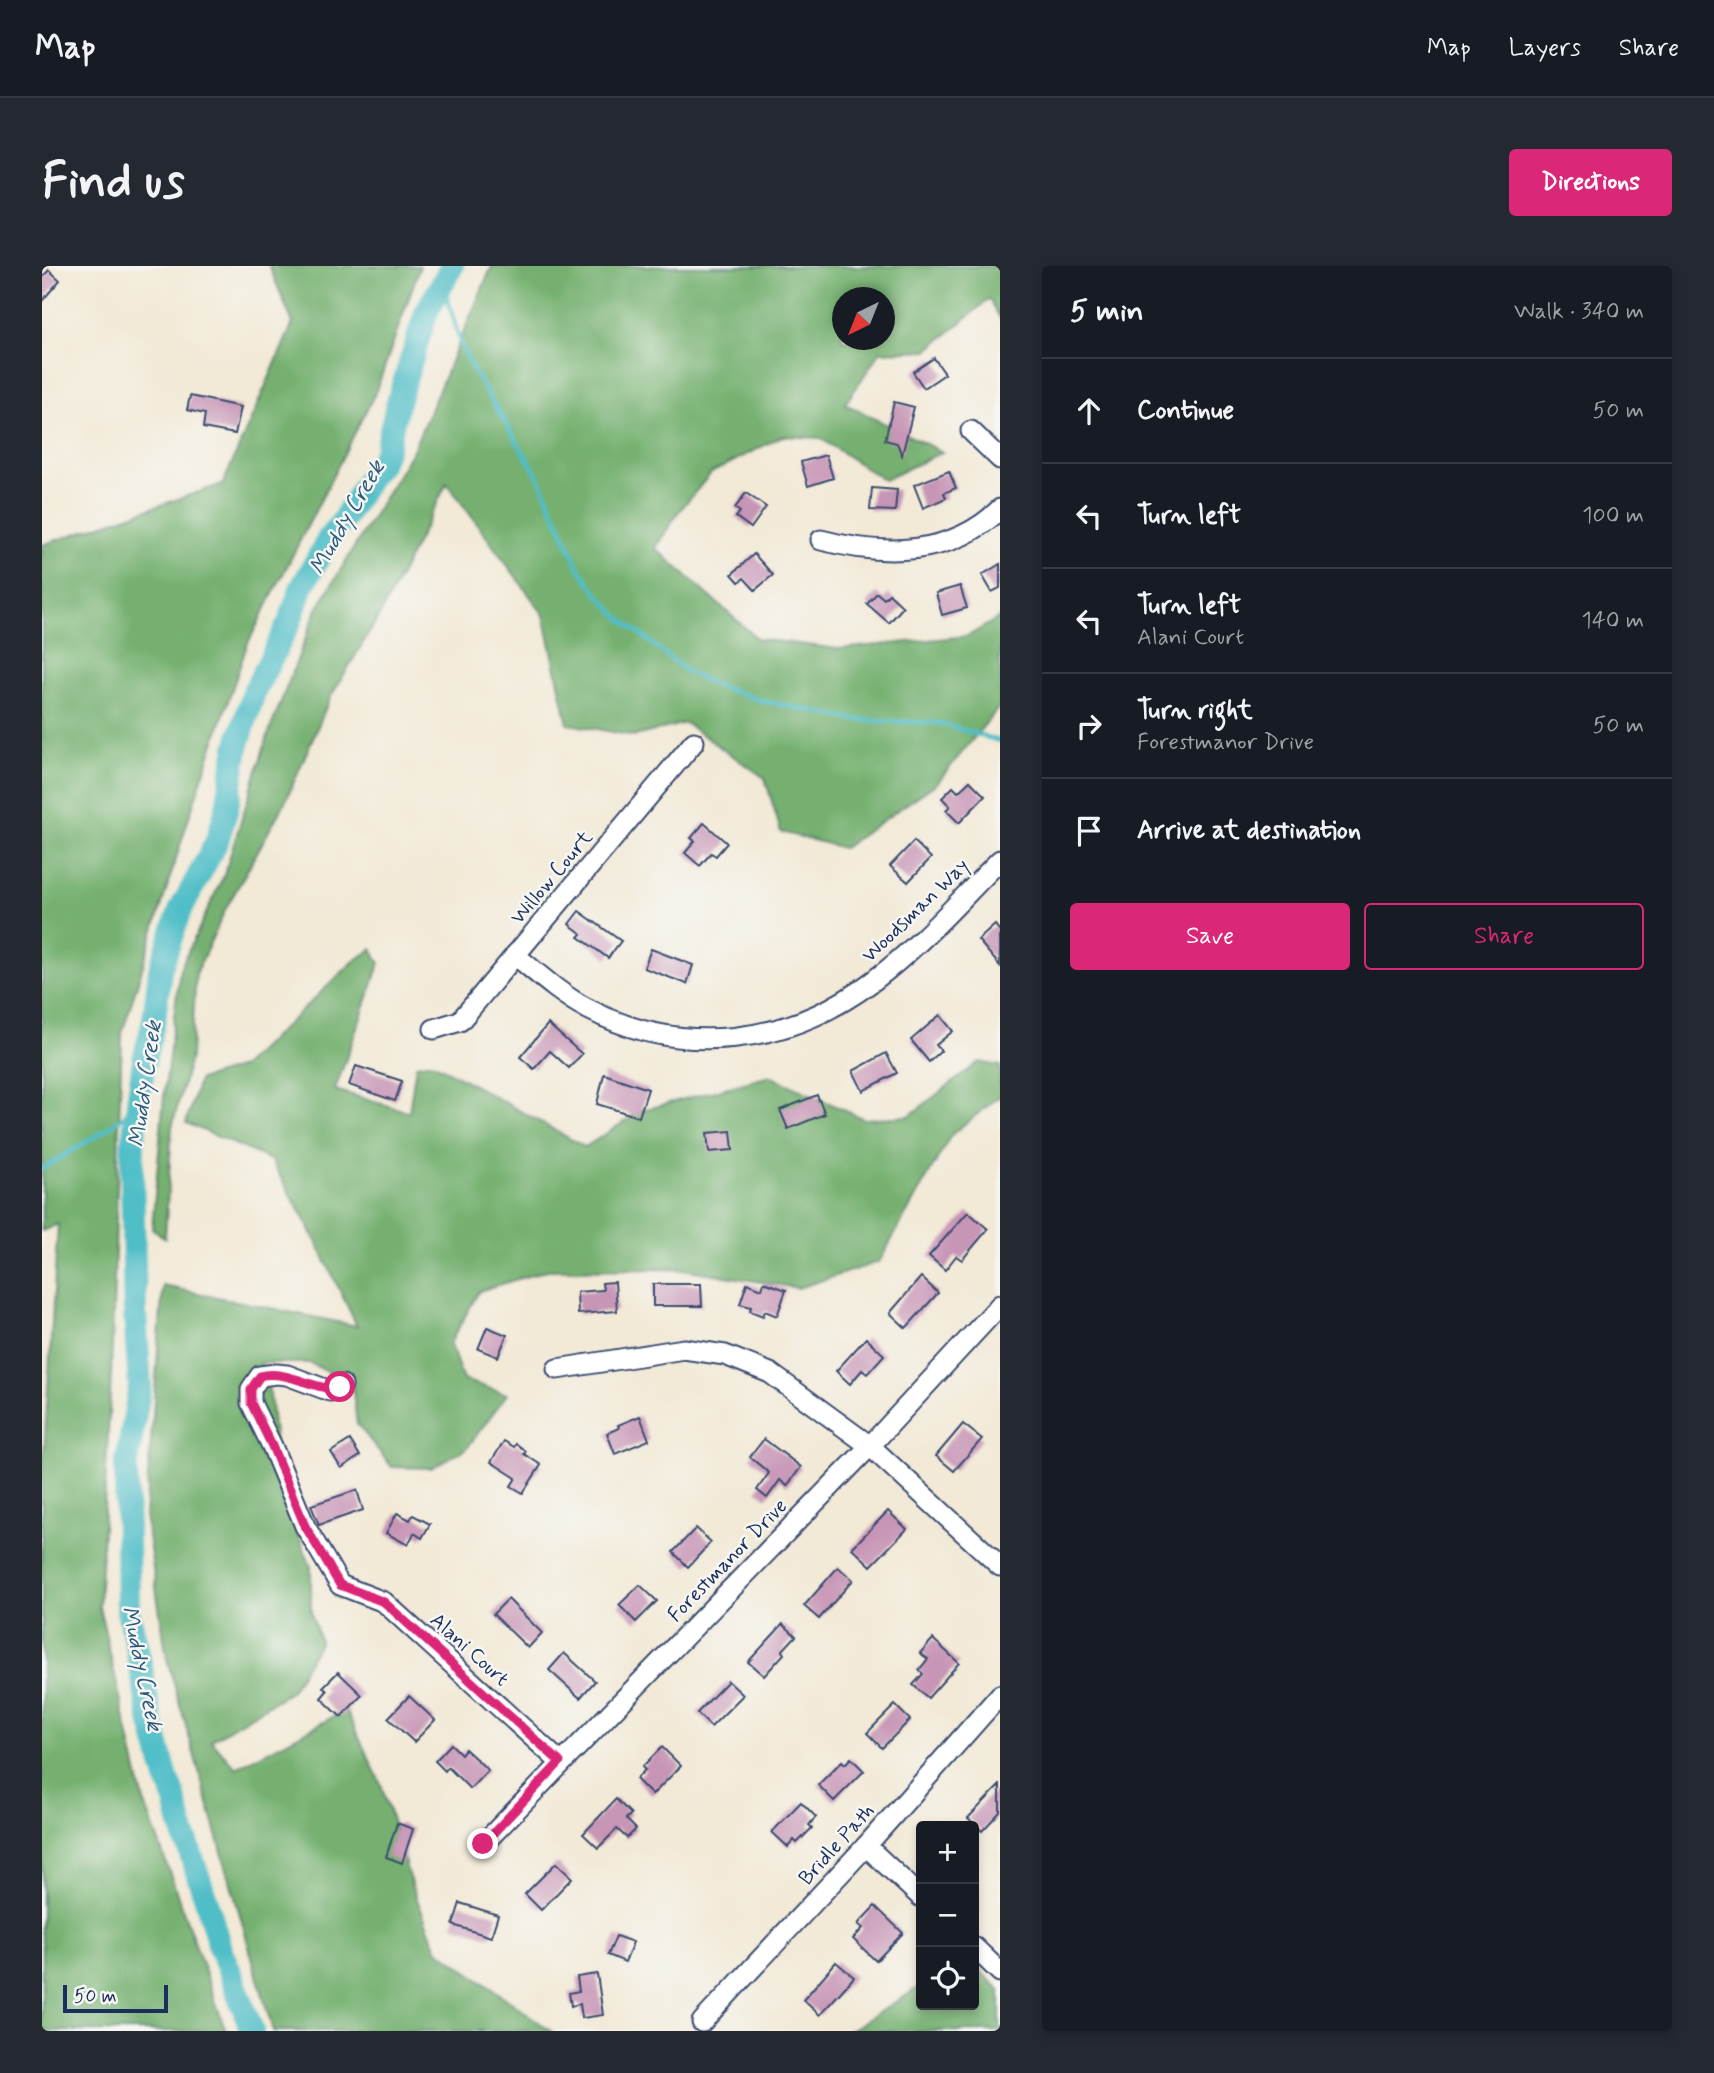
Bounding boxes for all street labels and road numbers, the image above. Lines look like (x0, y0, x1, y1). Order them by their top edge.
street label: Willow Court (504, 824, 600, 930)
street label: Woodsman Way (856, 852, 975, 969)
street label: Forestmanor Drive (661, 1493, 794, 1629)
street label: Alani Court (424, 1607, 515, 1693)
street label: Bridle Path (793, 1798, 881, 1892)

